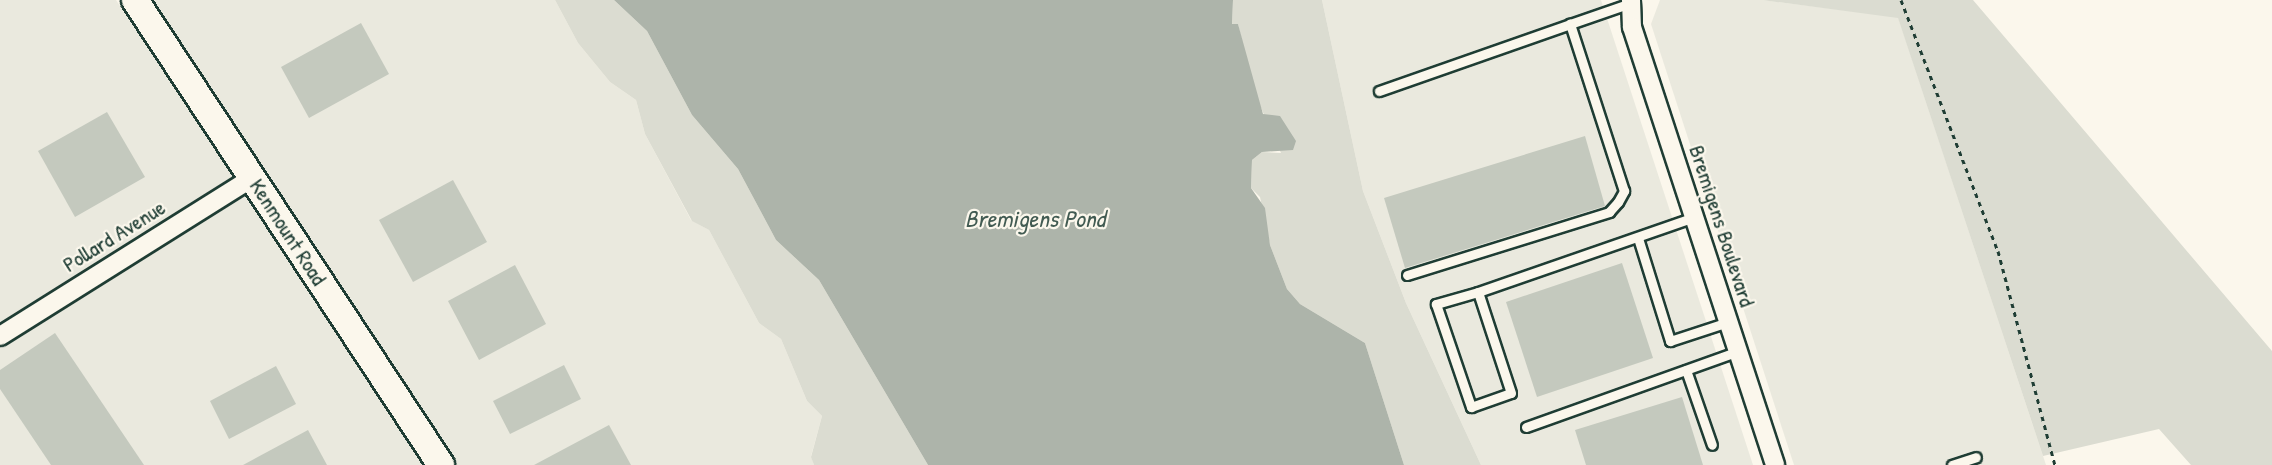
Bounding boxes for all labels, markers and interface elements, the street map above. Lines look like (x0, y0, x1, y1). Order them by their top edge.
street label: Bremigens Boulevard (1683, 142, 1761, 310)
street label: Kenmount Road (244, 174, 332, 290)
street label: Pollard Avenue (58, 194, 170, 278)
water label: Bremigens Pond (965, 205, 1105, 233)

